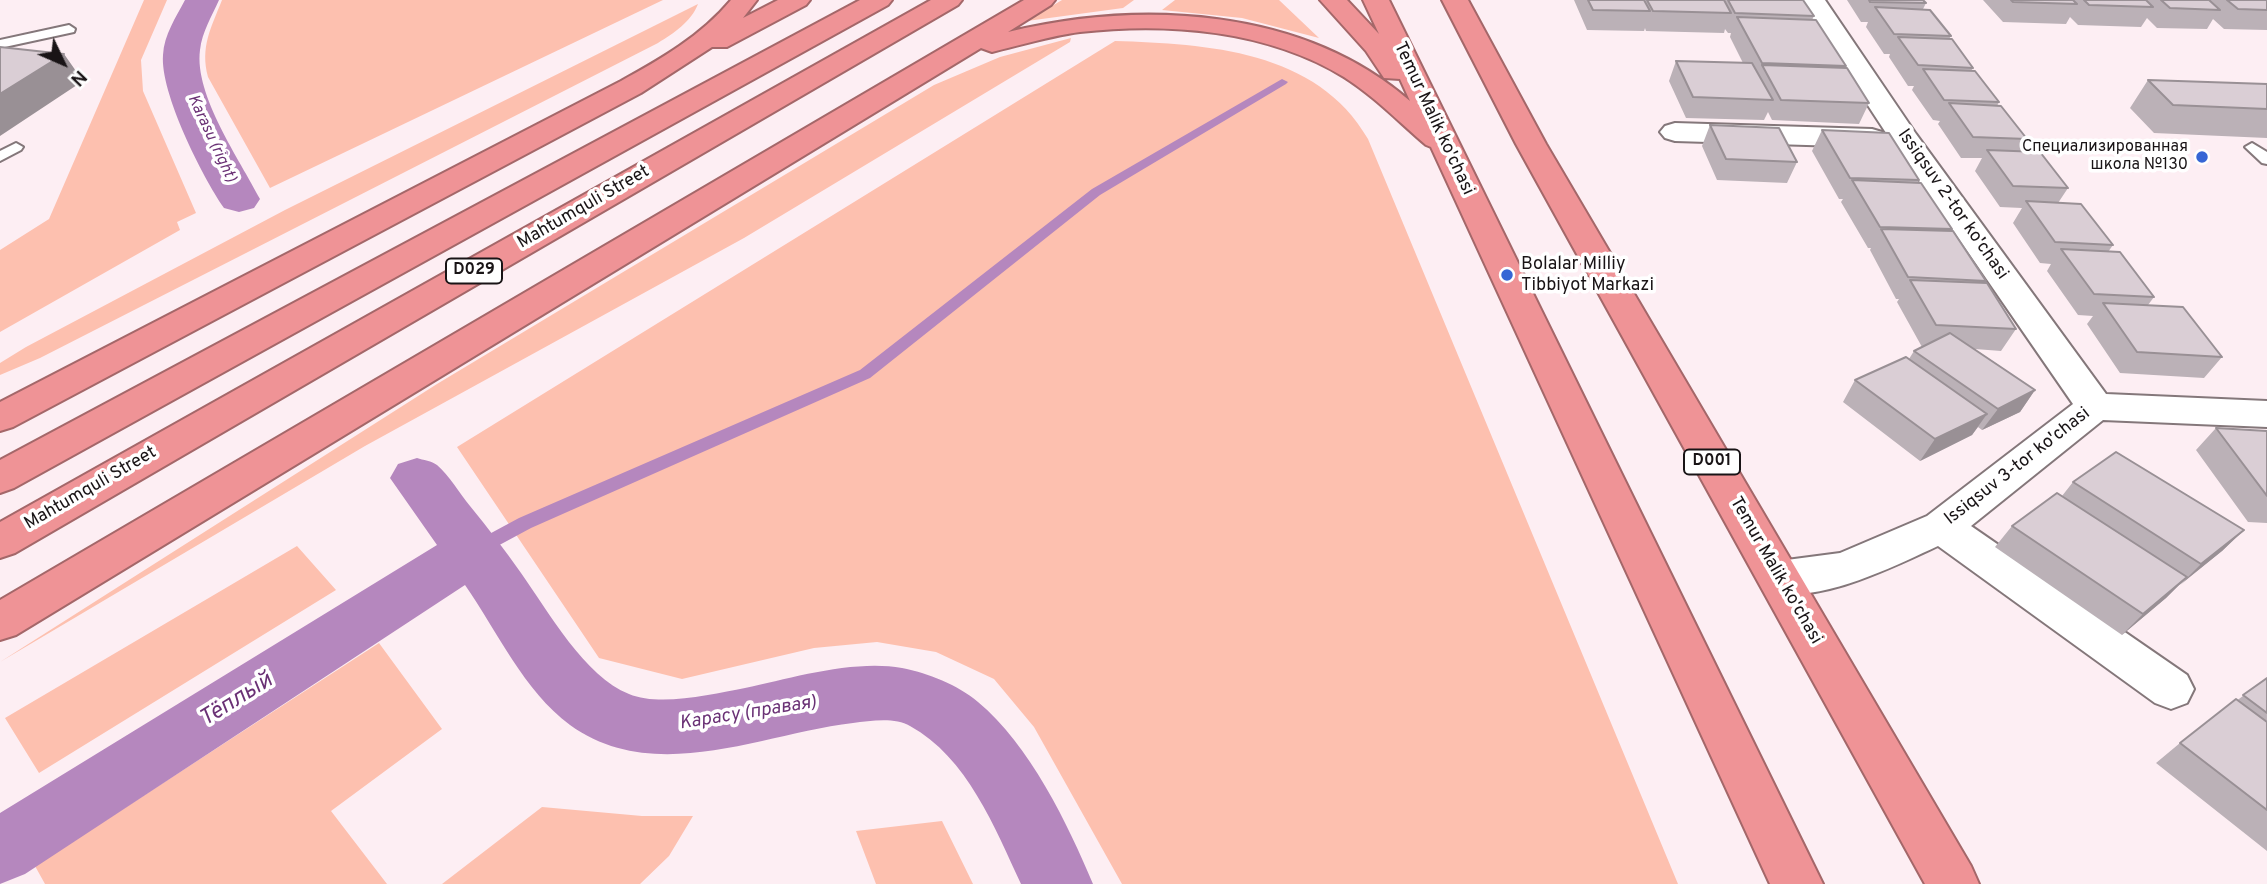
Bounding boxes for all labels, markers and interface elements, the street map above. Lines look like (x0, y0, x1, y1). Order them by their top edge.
north arrow (28, 28, 98, 98)
street label: Temur Malik ko'chasi (1388, 39, 1478, 199)
text: N (65, 64, 91, 91)
water label: Karasu (right) (182, 92, 240, 186)
street label: Issiqsuv 2-tor ko'chasi (1892, 126, 2012, 284)
place label: Специализированная школа №130 (2022, 138, 2188, 176)
marker: Специализированная школа №130 (2194, 149, 2210, 165)
street label: Mahtumquli Street (514, 161, 654, 255)
place label: Bolalar Milliy Tibbiyot Markazi (1521, 254, 1654, 296)
road number: D029 (446, 258, 502, 284)
marker: Bolalar Milliy Tibbiyot Markazi (1499, 267, 1515, 283)
street label: Issiqsuv 3-tor ko'chasi (1941, 404, 2095, 530)
street label: Mahtumquli Street (21, 442, 161, 536)
road number: D001 (1684, 449, 1740, 475)
street label: Temur Malik ko'chasi (1724, 493, 1826, 649)
water label: Тёплый (195, 668, 279, 734)
water label: Карасу (правая) (678, 692, 818, 736)

